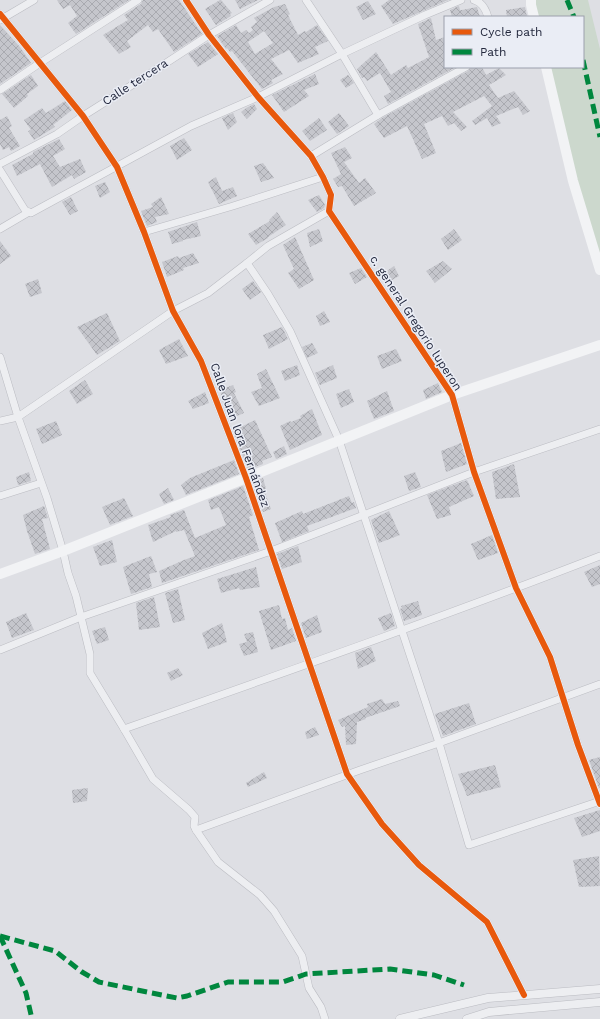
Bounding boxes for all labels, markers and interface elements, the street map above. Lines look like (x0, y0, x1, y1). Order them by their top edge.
legend (444, 16, 584, 68)
text: Cycle path (480, 25, 542, 39)
text: Path (480, 45, 506, 59)
street label: Calle tercera (100, 56, 170, 108)
street label: c. general Gregorio luperon (367, 253, 465, 393)
street label: Calle Juan lora Fernández (207, 361, 273, 509)

